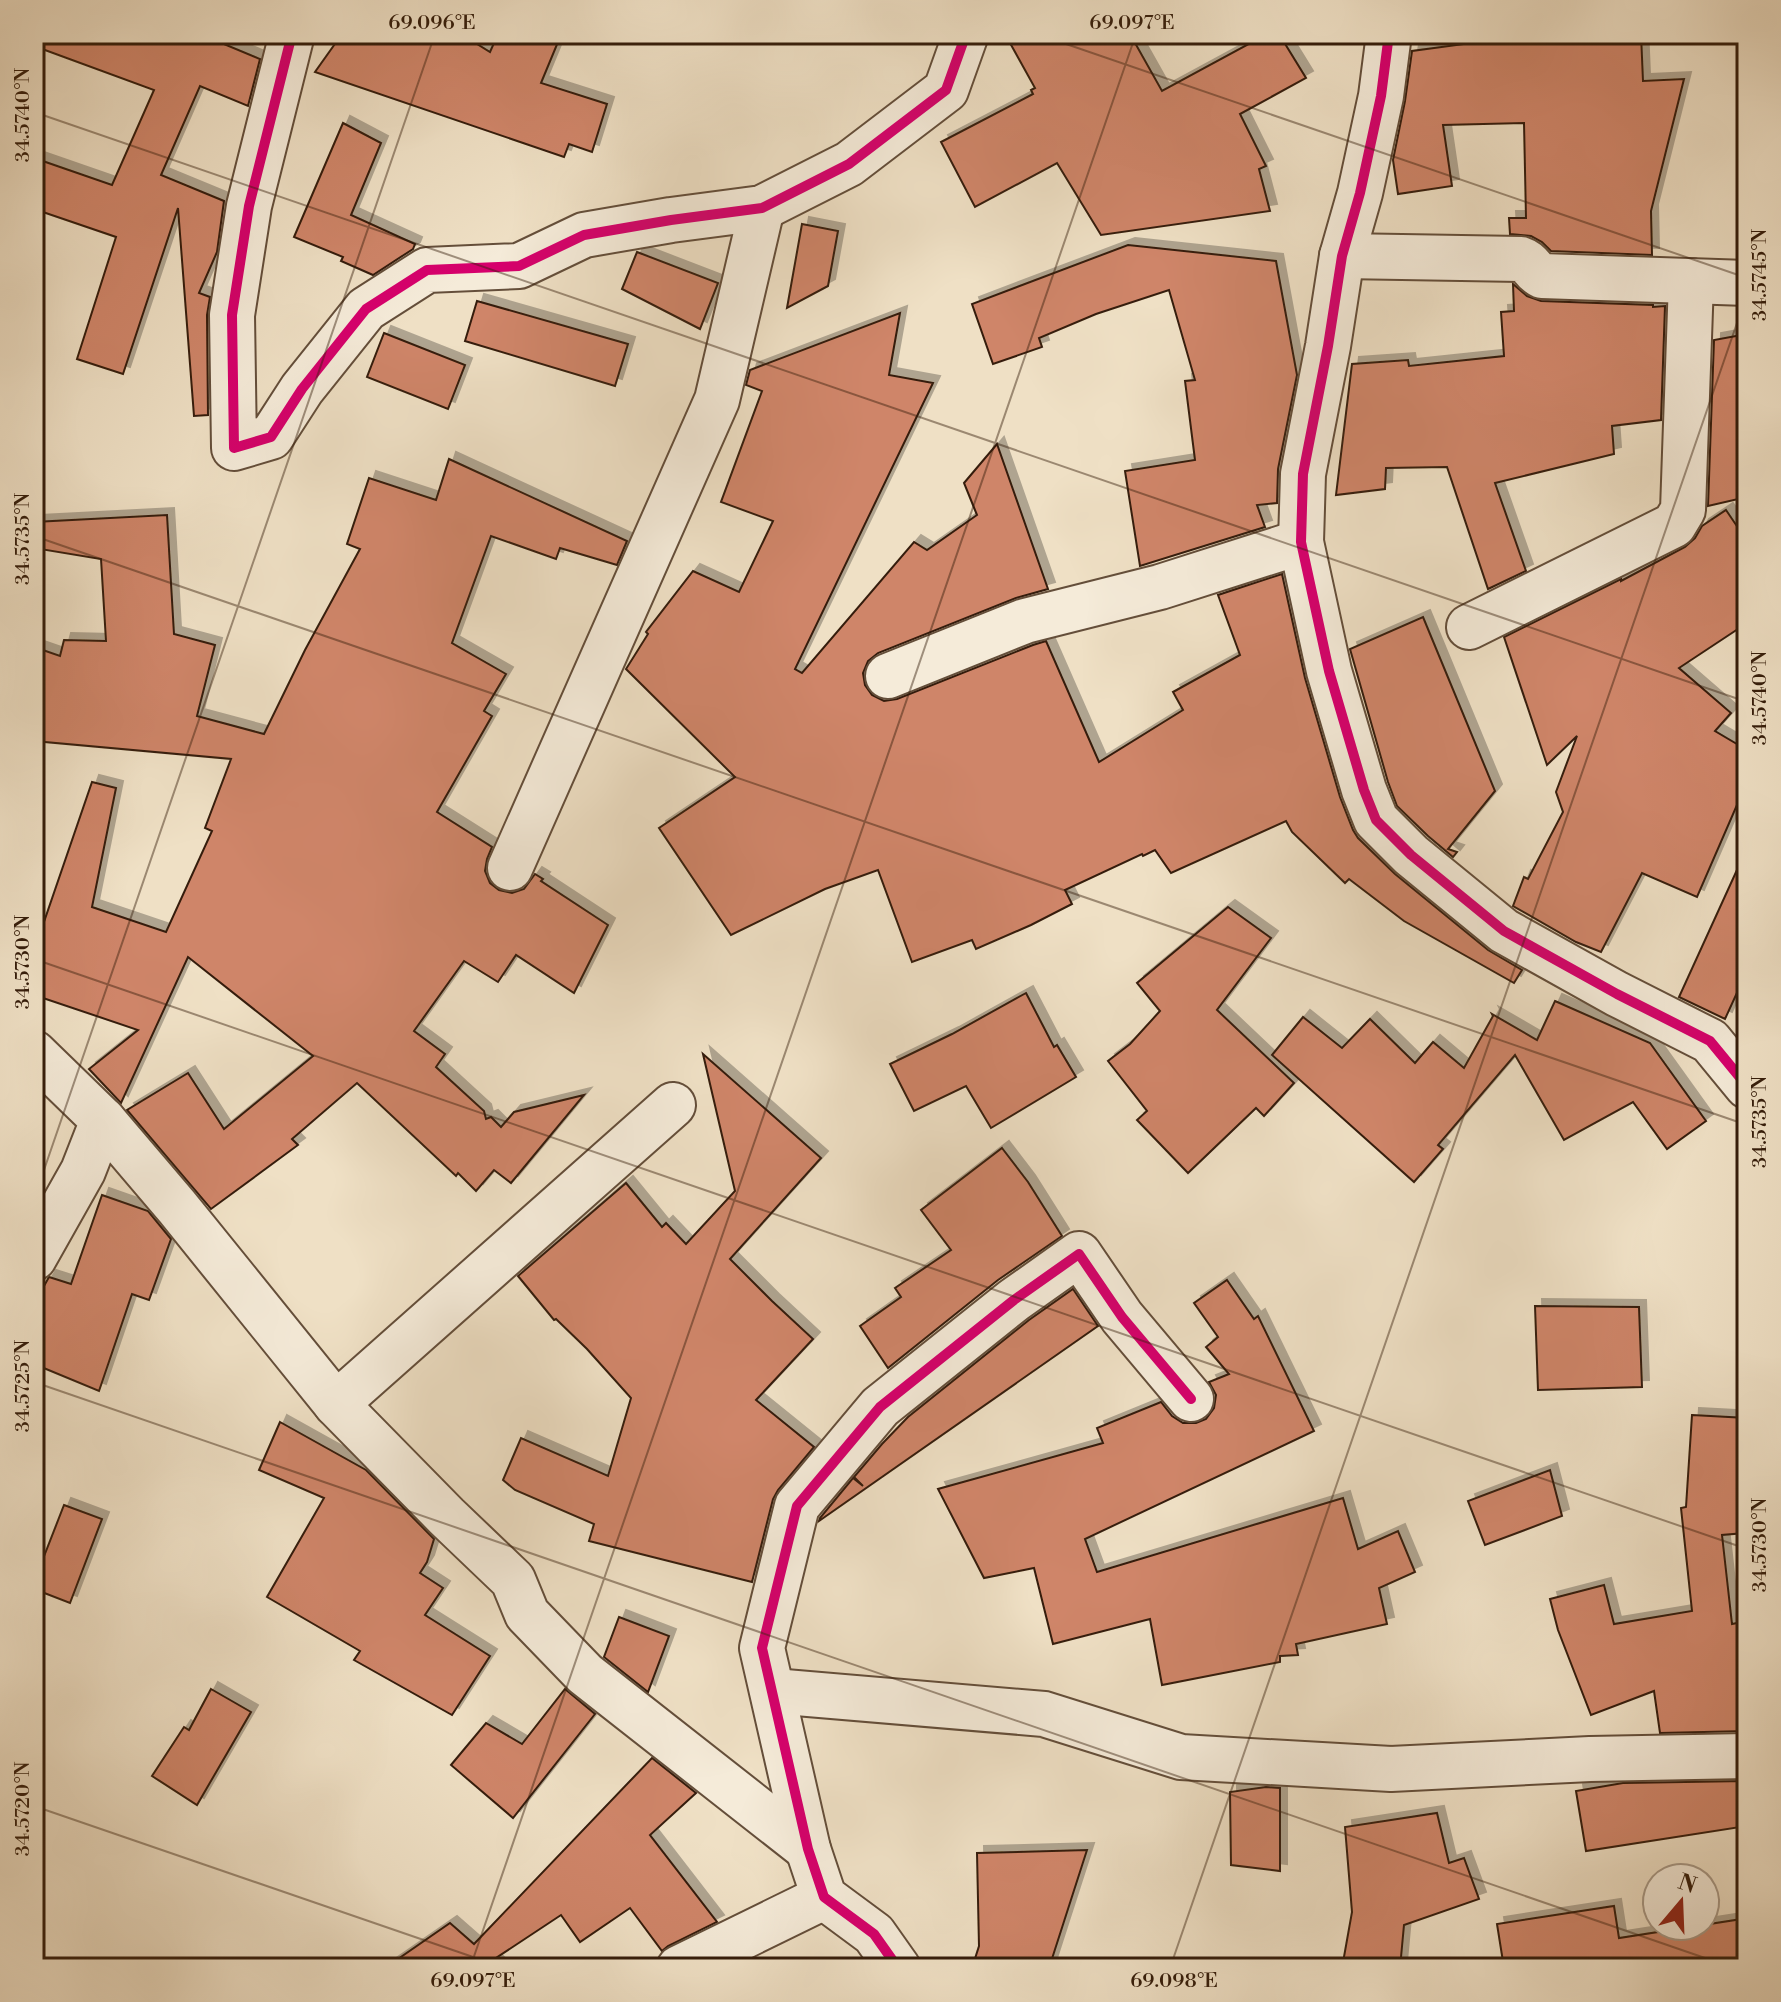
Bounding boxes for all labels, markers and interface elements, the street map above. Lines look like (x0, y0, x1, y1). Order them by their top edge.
text: 69.096°E (388, 11, 476, 36)
text: 69.097°E (1089, 11, 1175, 36)
text: 34.5740°N (11, 68, 36, 162)
text: 34.5745°N (1748, 229, 1773, 321)
text: 34.5735°N (11, 493, 36, 585)
text: 34.5740°N (1748, 651, 1773, 745)
text: 34.5730°N (11, 915, 36, 1009)
text: 34.5735°N (1748, 1076, 1773, 1168)
text: 34.5725°N (11, 1340, 36, 1432)
text: 34.5730°N (1748, 1498, 1773, 1592)
text: 34.5720°N (11, 1762, 36, 1856)
north arrow (1641, 1862, 1721, 1942)
text: N (1674, 1869, 1700, 1900)
text: 69.097°E (430, 1969, 516, 1994)
text: 69.098°E (1130, 1969, 1218, 1994)

